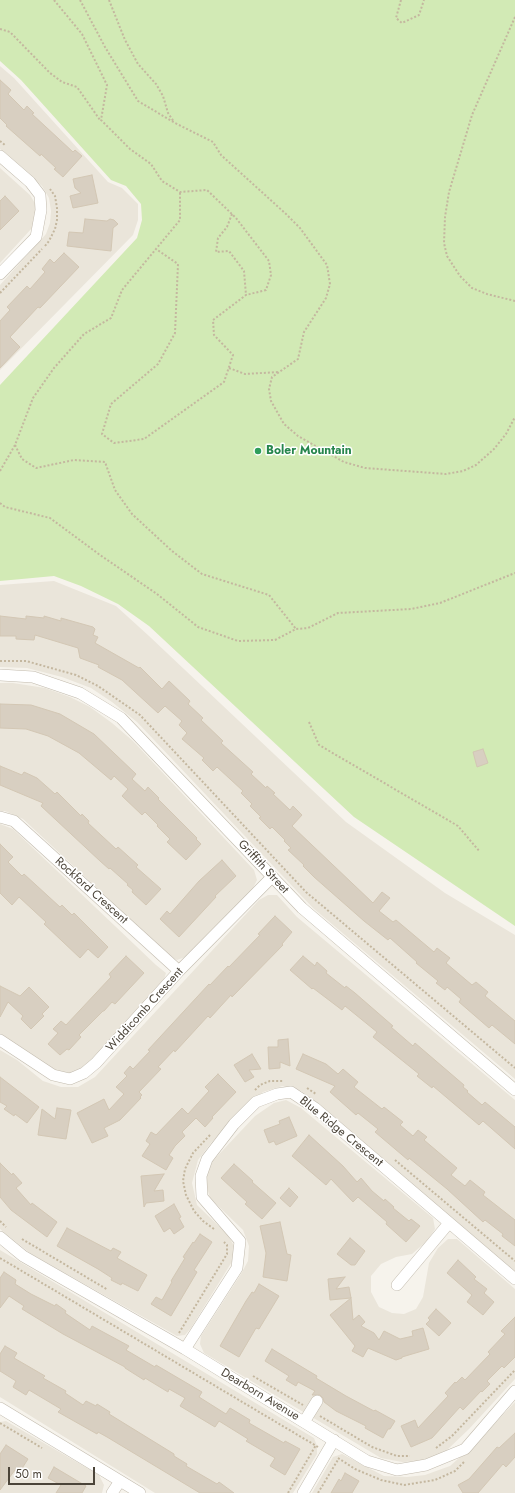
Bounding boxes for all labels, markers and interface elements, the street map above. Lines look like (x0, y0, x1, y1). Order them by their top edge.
place label: Boler Mountain (266, 444, 352, 458)
marker: Boler Mountain (253, 446, 263, 456)
street label: Griffith Street (235, 837, 291, 897)
street label: Rockford Crescent (52, 855, 130, 927)
street label: Widdicomb Crescent (103, 965, 187, 1055)
street label: Blue Ridge Crescent (296, 1094, 386, 1170)
street label: Dearborn Avenue (218, 1366, 302, 1424)
scale bar (10, 1459, 97, 1485)
text: 50 m (15, 1465, 42, 1483)

